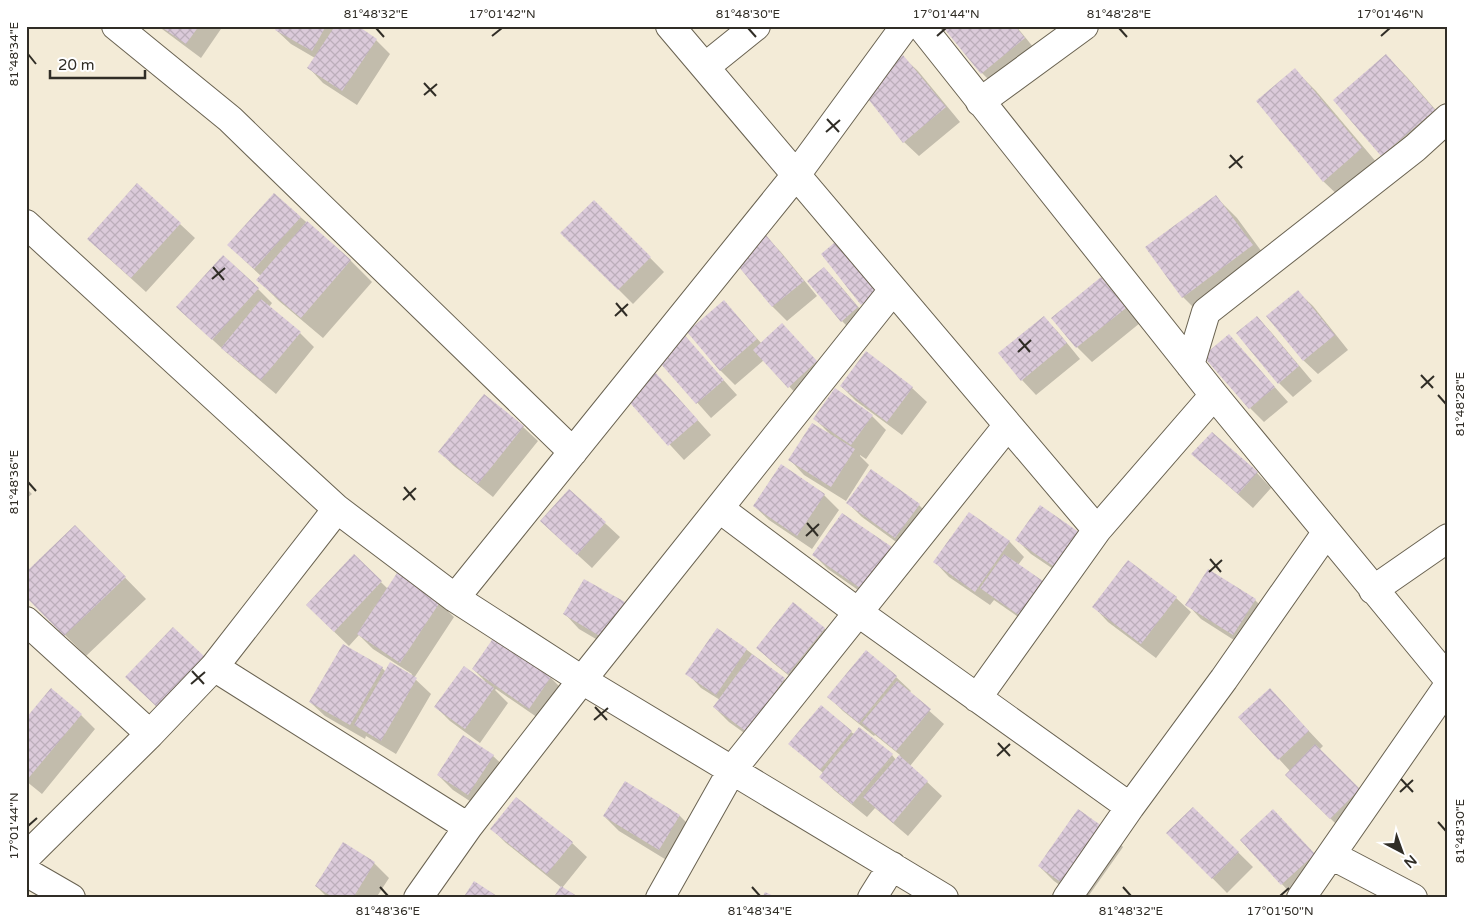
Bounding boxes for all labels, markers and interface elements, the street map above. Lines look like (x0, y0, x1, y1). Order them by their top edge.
text: 81°48'32"E (344, 7, 409, 21)
text: 17°01'42"N (468, 7, 536, 21)
text: 81°48'30"E (716, 7, 781, 21)
text: 17°01'44"N (912, 7, 980, 21)
text: 81°48'28"E (1087, 7, 1152, 21)
text: 17°01'46"N (1356, 7, 1424, 21)
text: 81°48'34"E (7, 21, 21, 86)
scale bar (50, 48, 145, 80)
text: 20 m (58, 56, 95, 74)
text: 81°48'28"E (1453, 371, 1467, 436)
text: 81°48'36"E (7, 449, 21, 514)
text: 17°01'44"N (7, 792, 21, 860)
text: 81°48'30"E (1453, 798, 1467, 863)
north arrow (1376, 826, 1426, 876)
text: N (1400, 851, 1420, 872)
text: 81°48'36"E (356, 904, 421, 918)
text: 81°48'34"E (728, 904, 793, 918)
text: 81°48'32"E (1099, 904, 1164, 918)
text: 17°01'50"N (1246, 904, 1314, 918)

